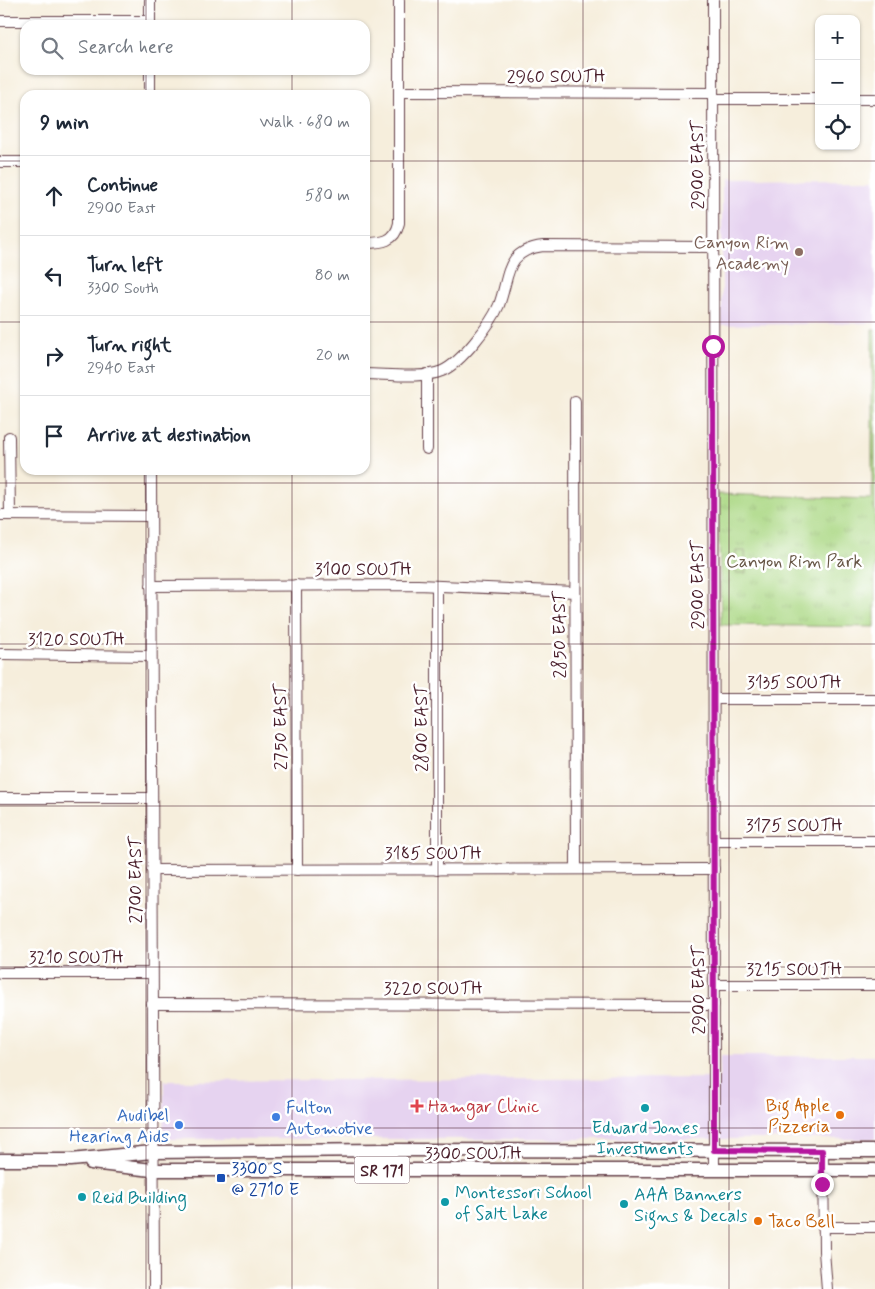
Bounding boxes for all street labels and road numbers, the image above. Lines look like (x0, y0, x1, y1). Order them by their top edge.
street label: 2960 SOUTH (507, 65, 606, 89)
street label: 2900 EAST (686, 120, 710, 209)
street label: 2900 EAST (686, 540, 710, 629)
street label: 3100 SOUTH (314, 558, 412, 582)
street label: 2850 EAST (548, 591, 572, 679)
street label: 3120 SOUTH (27, 628, 125, 652)
street label: 3135 SOUTH (747, 671, 841, 695)
street label: 2750 EAST (269, 683, 293, 770)
street label: 2800 EAST (410, 683, 434, 772)
street label: 3175 SOUTH (745, 814, 843, 838)
street label: 2700 EAST (124, 836, 148, 924)
street label: 3185 SOUTH (385, 842, 482, 866)
street label: 2900 EAST (687, 945, 711, 1034)
street label: 3210 SOUTH (28, 946, 124, 970)
street label: 3215 SOUTH (746, 958, 842, 982)
street label: 3220 SOUTH (384, 977, 483, 1001)
street label: 3300 SOUTH (424, 1142, 522, 1166)
road number: SR 171 (354, 1156, 410, 1184)

